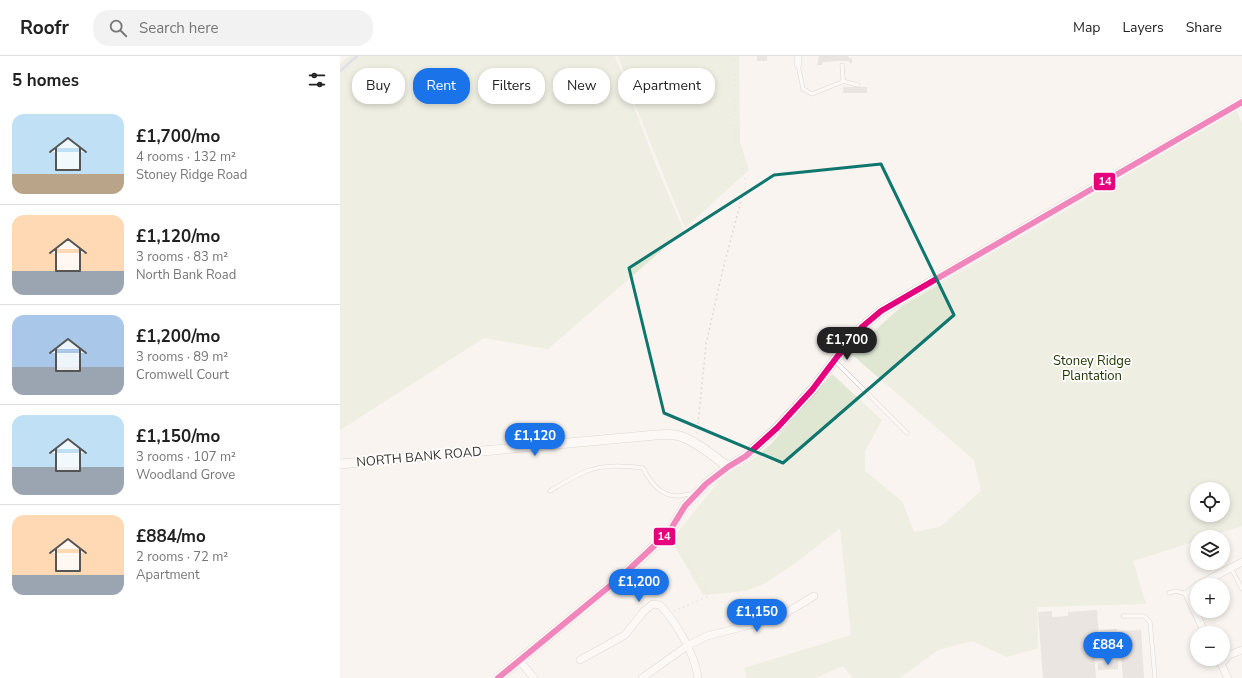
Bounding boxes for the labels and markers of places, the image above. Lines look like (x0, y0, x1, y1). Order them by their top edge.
pin: £1,700 (814, 327, 880, 361)
pin: £1,120 (502, 423, 568, 457)
pin: £1,200 (606, 569, 672, 603)
pin: £1,150 (724, 599, 790, 633)
pin: £884 (1084, 632, 1132, 666)

